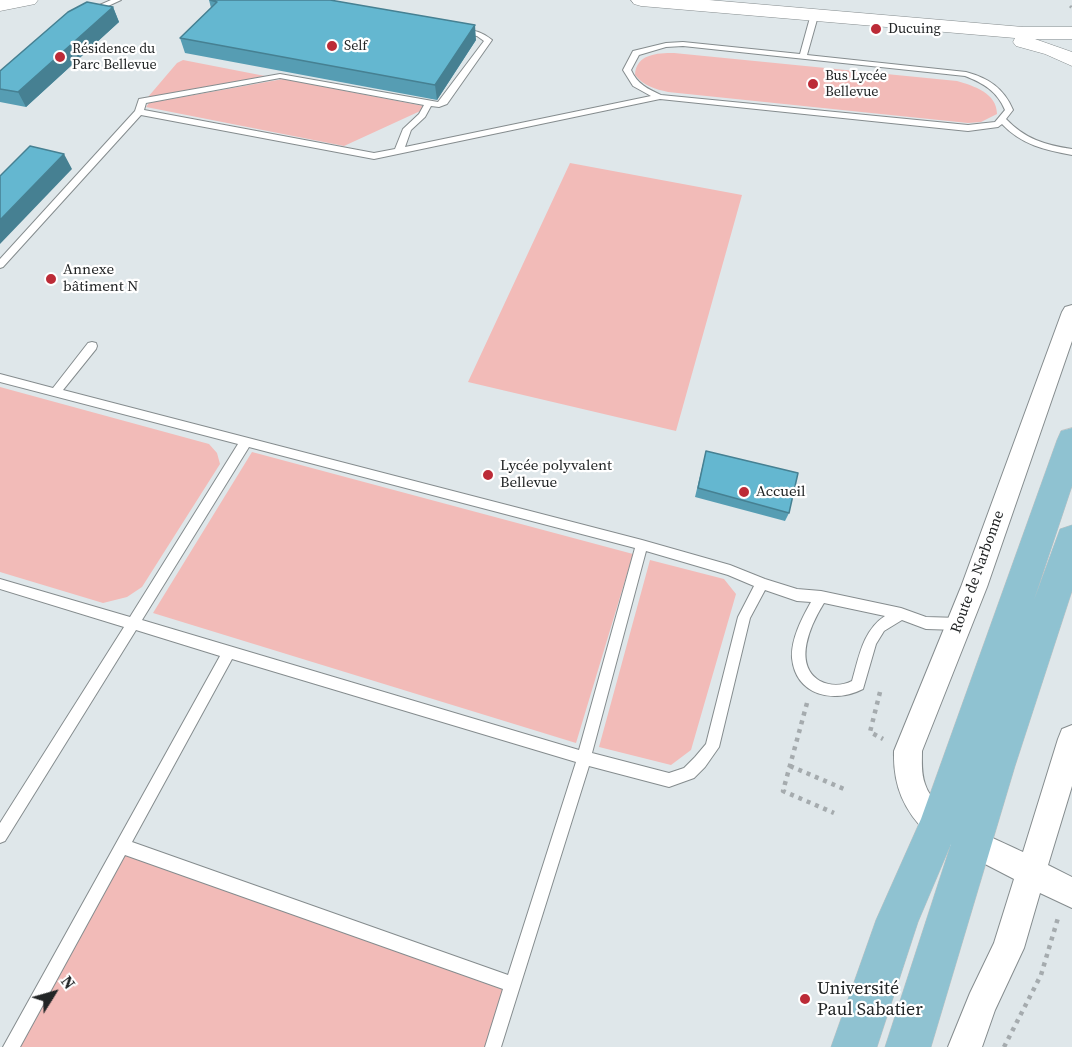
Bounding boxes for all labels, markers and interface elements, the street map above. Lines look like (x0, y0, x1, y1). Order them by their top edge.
place label: Ducuing (888, 21, 941, 37)
marker: Ducuing (869, 22, 883, 36)
place label: Self (344, 38, 367, 54)
marker: Self (325, 39, 339, 53)
place label: Résidence du Parc Bellevue (72, 41, 157, 74)
marker: Résidence du Parc Bellevue (53, 50, 67, 64)
place label: Bus Lycée Bellevue (825, 68, 887, 100)
marker: Bus Lycée Bellevue (806, 77, 820, 91)
place label: Annexe bâtiment N (63, 261, 138, 296)
marker: Annexe bâtiment N (44, 272, 58, 286)
place label: Lycée polyvalent Bellevue (500, 457, 612, 492)
marker: Lycée polyvalent Bellevue (481, 468, 495, 482)
place label: Accueil (756, 483, 805, 501)
marker: Accueil (737, 485, 751, 499)
street label: Route de Narbonne (947, 508, 1009, 636)
north arrow (24, 963, 84, 1023)
text: N (56, 971, 81, 993)
place label: Université Paul Sabatier (817, 978, 923, 1020)
marker: Université Paul Sabatier (798, 992, 812, 1006)

